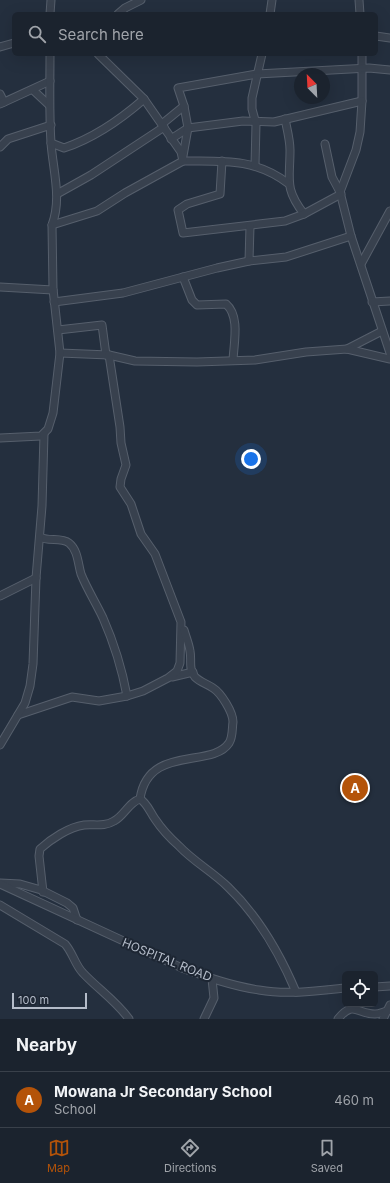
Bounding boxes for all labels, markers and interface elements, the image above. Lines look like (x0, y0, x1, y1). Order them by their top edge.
search box (12, 12, 378, 56)
icon: search (26, 23, 48, 45)
text: Search here (58, 25, 144, 44)
north arrow (294, 68, 330, 104)
your location (241, 449, 261, 469)
pin: A (342, 773, 368, 803)
street label: HOSPITAL ROAD (120, 935, 214, 984)
map controls (342, 971, 378, 1007)
button: locate (342, 971, 378, 1007)
scale bar (12, 991, 87, 1010)
text: 100 m (18, 993, 49, 1007)
text: Nearby (16, 1035, 77, 1055)
text: Mowana Jr Secondary School (54, 1082, 272, 1101)
text: A (24, 1092, 34, 1108)
text: 460 m (334, 1092, 374, 1108)
text: School (54, 1101, 96, 1117)
tab: Map (47, 1137, 70, 1175)
tab: Directions (164, 1137, 217, 1175)
tab: Saved (311, 1137, 343, 1175)

